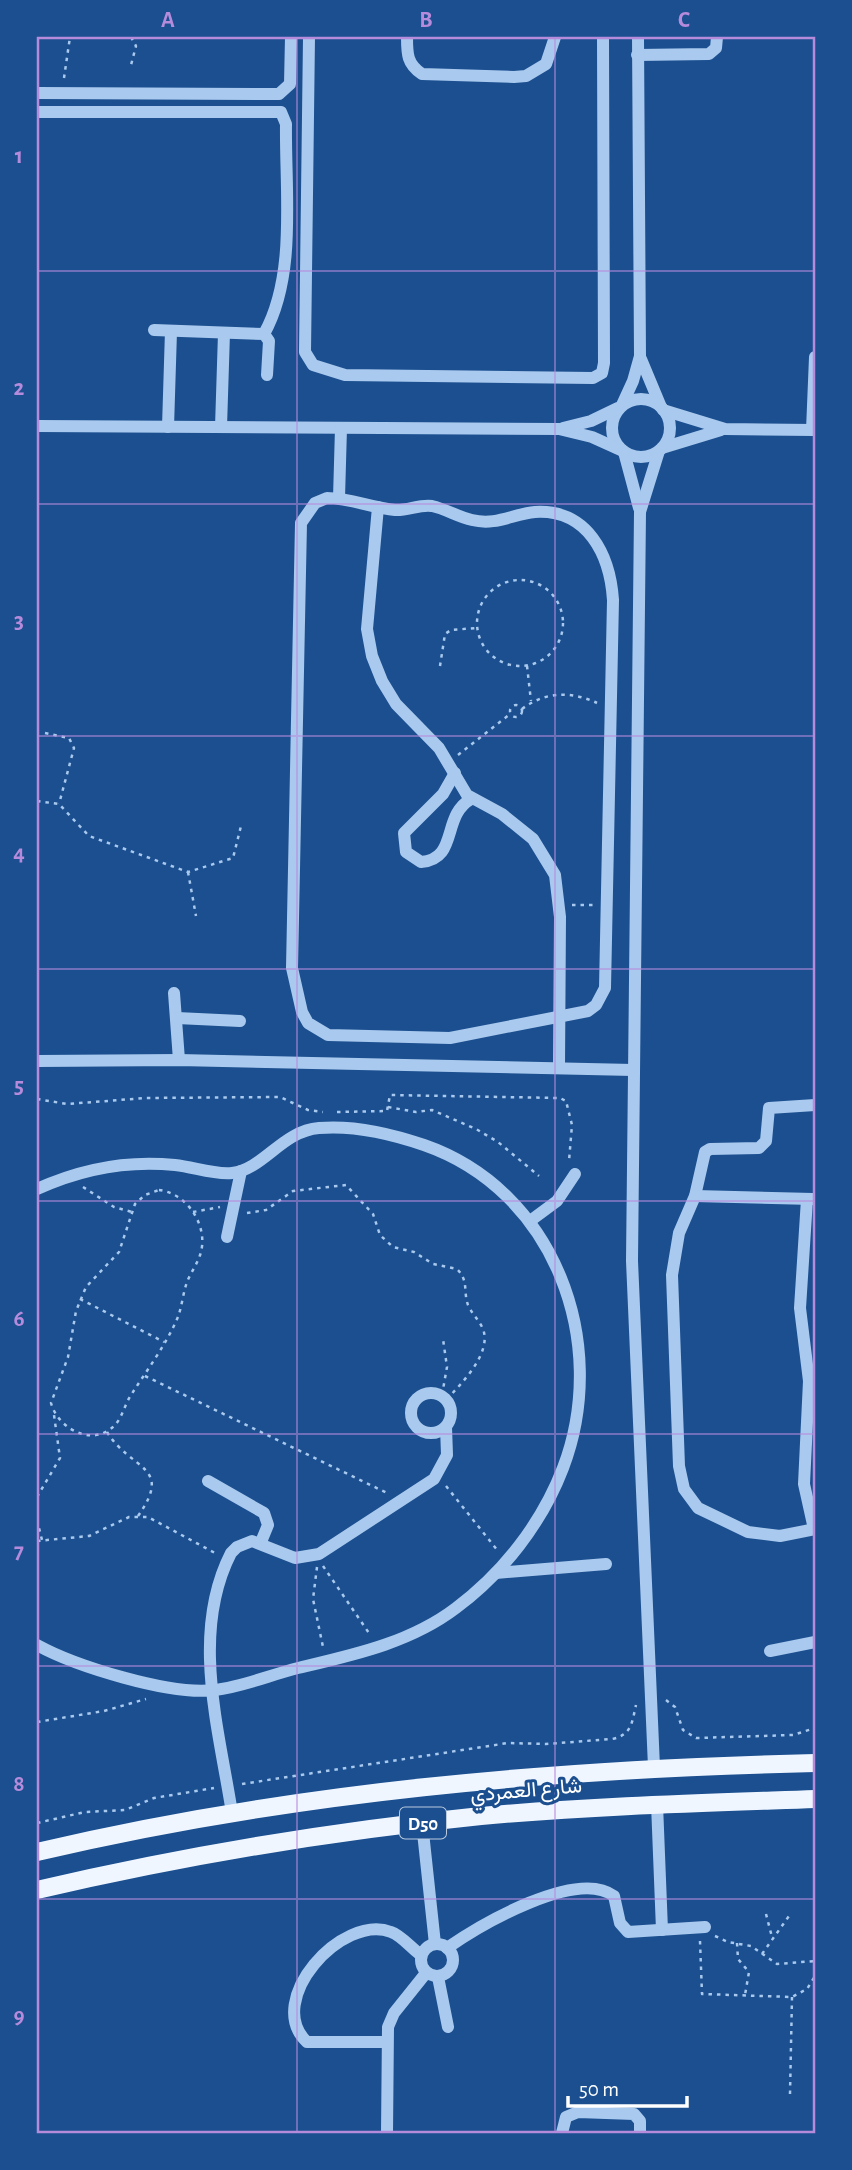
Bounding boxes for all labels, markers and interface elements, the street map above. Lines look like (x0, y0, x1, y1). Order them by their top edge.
text: A (161, 9, 175, 32)
text: B (419, 9, 433, 32)
text: C (678, 9, 690, 32)
text: 1 (15, 145, 23, 168)
text: 2 (14, 377, 25, 400)
text: 3 (14, 610, 24, 633)
text: 4 (13, 842, 25, 865)
text: 5 (14, 1075, 24, 1098)
text: 6 (13, 1308, 25, 1331)
text: 7 (14, 1540, 24, 1563)
text: 8 (13, 1773, 25, 1796)
street label: شارع العمردي (469, 1775, 583, 1812)
road number: D50 (400, 1808, 446, 1839)
text: 9 (13, 2005, 25, 2028)
scale bar (568, 2065, 688, 2109)
text: 50 m (579, 2079, 619, 2100)

